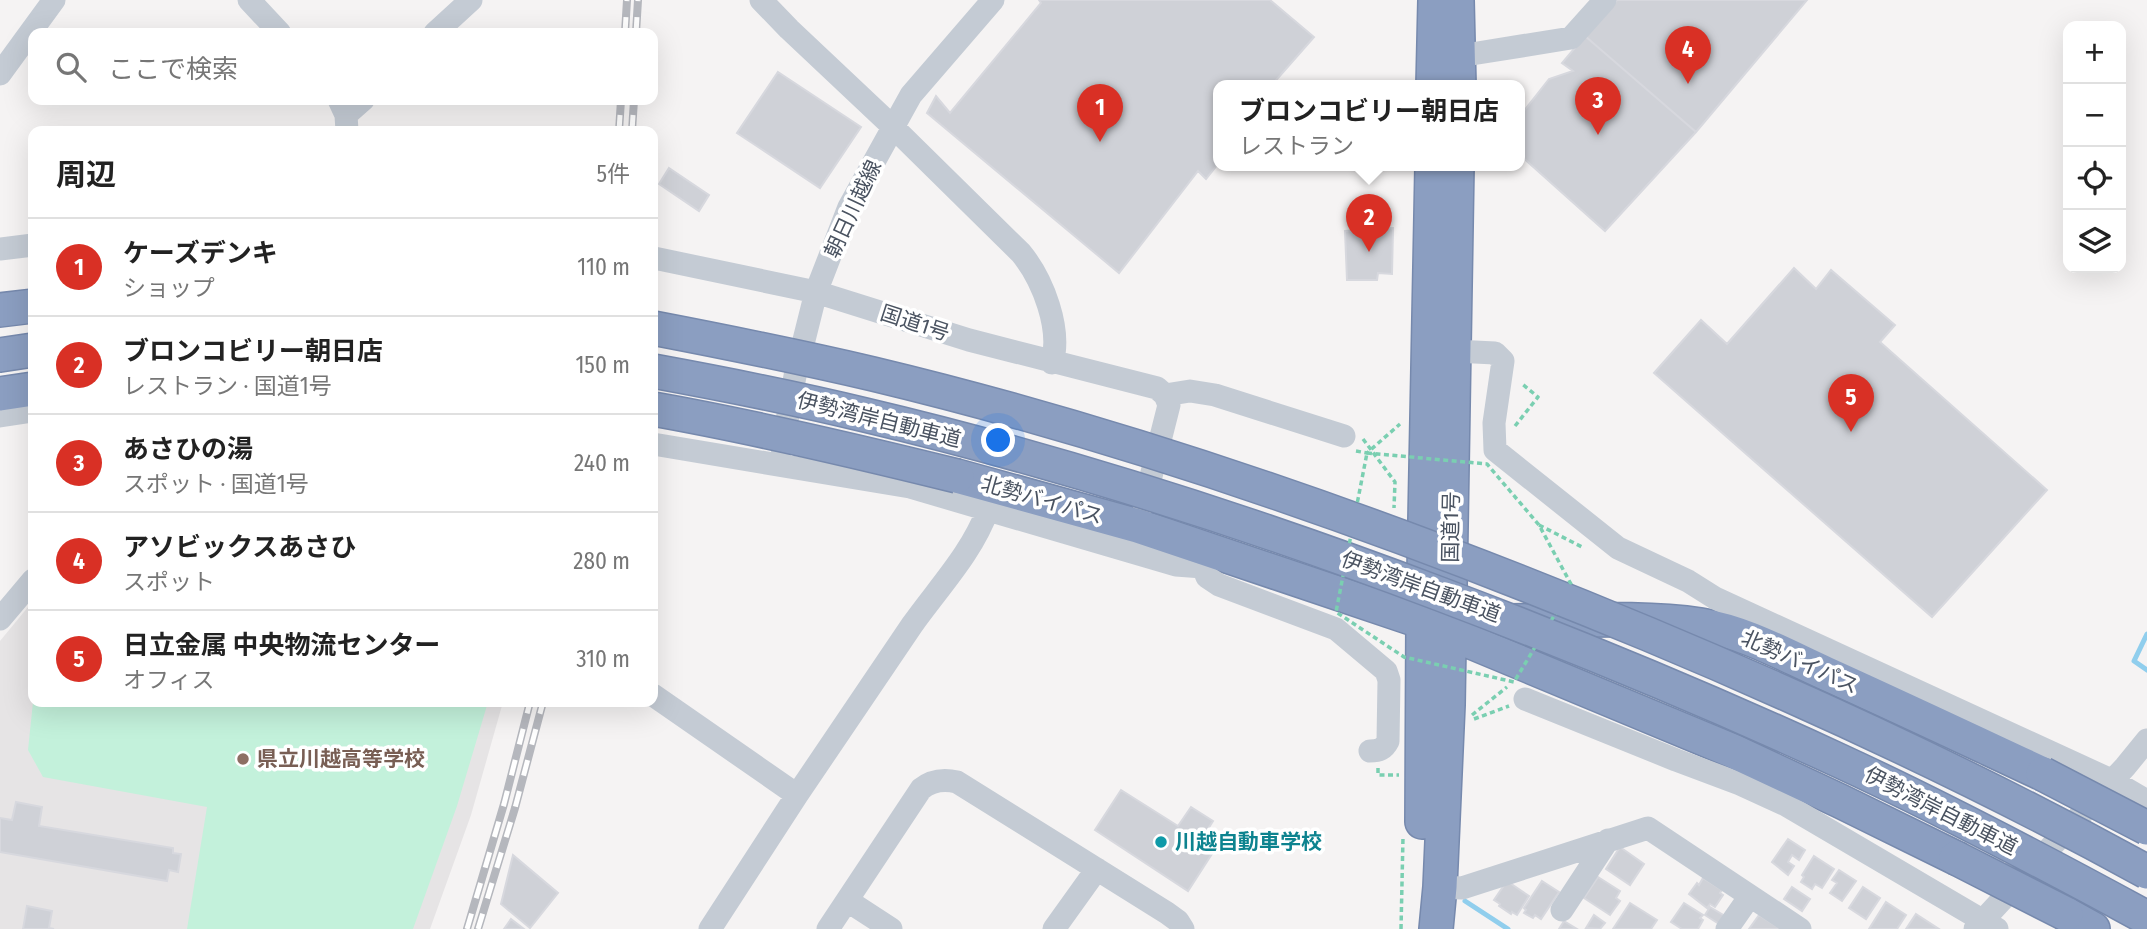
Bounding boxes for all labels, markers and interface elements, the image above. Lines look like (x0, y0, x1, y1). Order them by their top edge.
map controls (2063, 21, 2126, 273)
button: + (2063, 21, 2126, 84)
pin: 4 (1665, 26, 1711, 84)
search box (28, 28, 658, 105)
icon: search (52, 48, 90, 86)
text: ここで検索 (108, 54, 238, 85)
pin: 3 (1575, 77, 1621, 135)
popup (1213, 80, 1525, 171)
pin: 1 (1077, 84, 1123, 142)
button: − (2063, 84, 2126, 147)
text: ブロンコビリー朝日店 (1239, 96, 1499, 127)
text: レストラン (1239, 132, 1354, 160)
button: locate (2063, 147, 2126, 210)
street label: 朝日川越線 (819, 156, 887, 262)
text: 周辺 (56, 157, 116, 193)
text: 5件 (596, 160, 630, 188)
pin: 2 (1346, 194, 1392, 252)
button: layers (2063, 210, 2126, 273)
text: ケーズデンキ (123, 238, 278, 269)
text: 1 (74, 253, 84, 281)
text: 110 m (577, 253, 630, 281)
text: ショップ (123, 274, 215, 302)
street label: 国道1号 (877, 300, 953, 346)
text: ブロンコビリー朝日店 (123, 336, 383, 367)
text: 2 (74, 351, 84, 379)
text: 150 m (575, 351, 630, 379)
text: レストラン · 国道1号 (123, 372, 332, 400)
pin: 5 (1828, 374, 1874, 432)
street label: 伊勢湾岸自動車道 (794, 387, 964, 453)
your location (981, 423, 1015, 457)
text: あさひの湯 (123, 434, 253, 465)
text: 3 (74, 449, 84, 477)
text: 240 m (574, 449, 630, 477)
text: スポット · 国道1号 (123, 470, 309, 498)
street label: 北勢バイパス (978, 470, 1106, 530)
street label: 国道1号 (1437, 491, 1465, 563)
text: アソビックスあさひ (123, 532, 356, 563)
street label: 伊勢湾岸自動車道 (1338, 546, 1504, 628)
text: 4 (73, 547, 85, 575)
text: 280 m (573, 547, 630, 575)
text: スポット (123, 568, 215, 596)
street label: 北勢バイパス (1737, 625, 1863, 699)
text: 日立金属 中央物流センター (123, 630, 440, 661)
text: 5 (73, 645, 85, 673)
text: 310 m (576, 645, 630, 673)
text: オフィス (123, 666, 215, 694)
place label: 県立川越高等学校 (257, 746, 425, 772)
marker: 県立川越高等学校 (235, 751, 251, 767)
street label: 伊勢湾岸自動車道 (1860, 761, 2022, 861)
place label: 川越自動車学校 (1175, 829, 1322, 855)
marker: 川越自動車学校 (1153, 834, 1169, 850)

